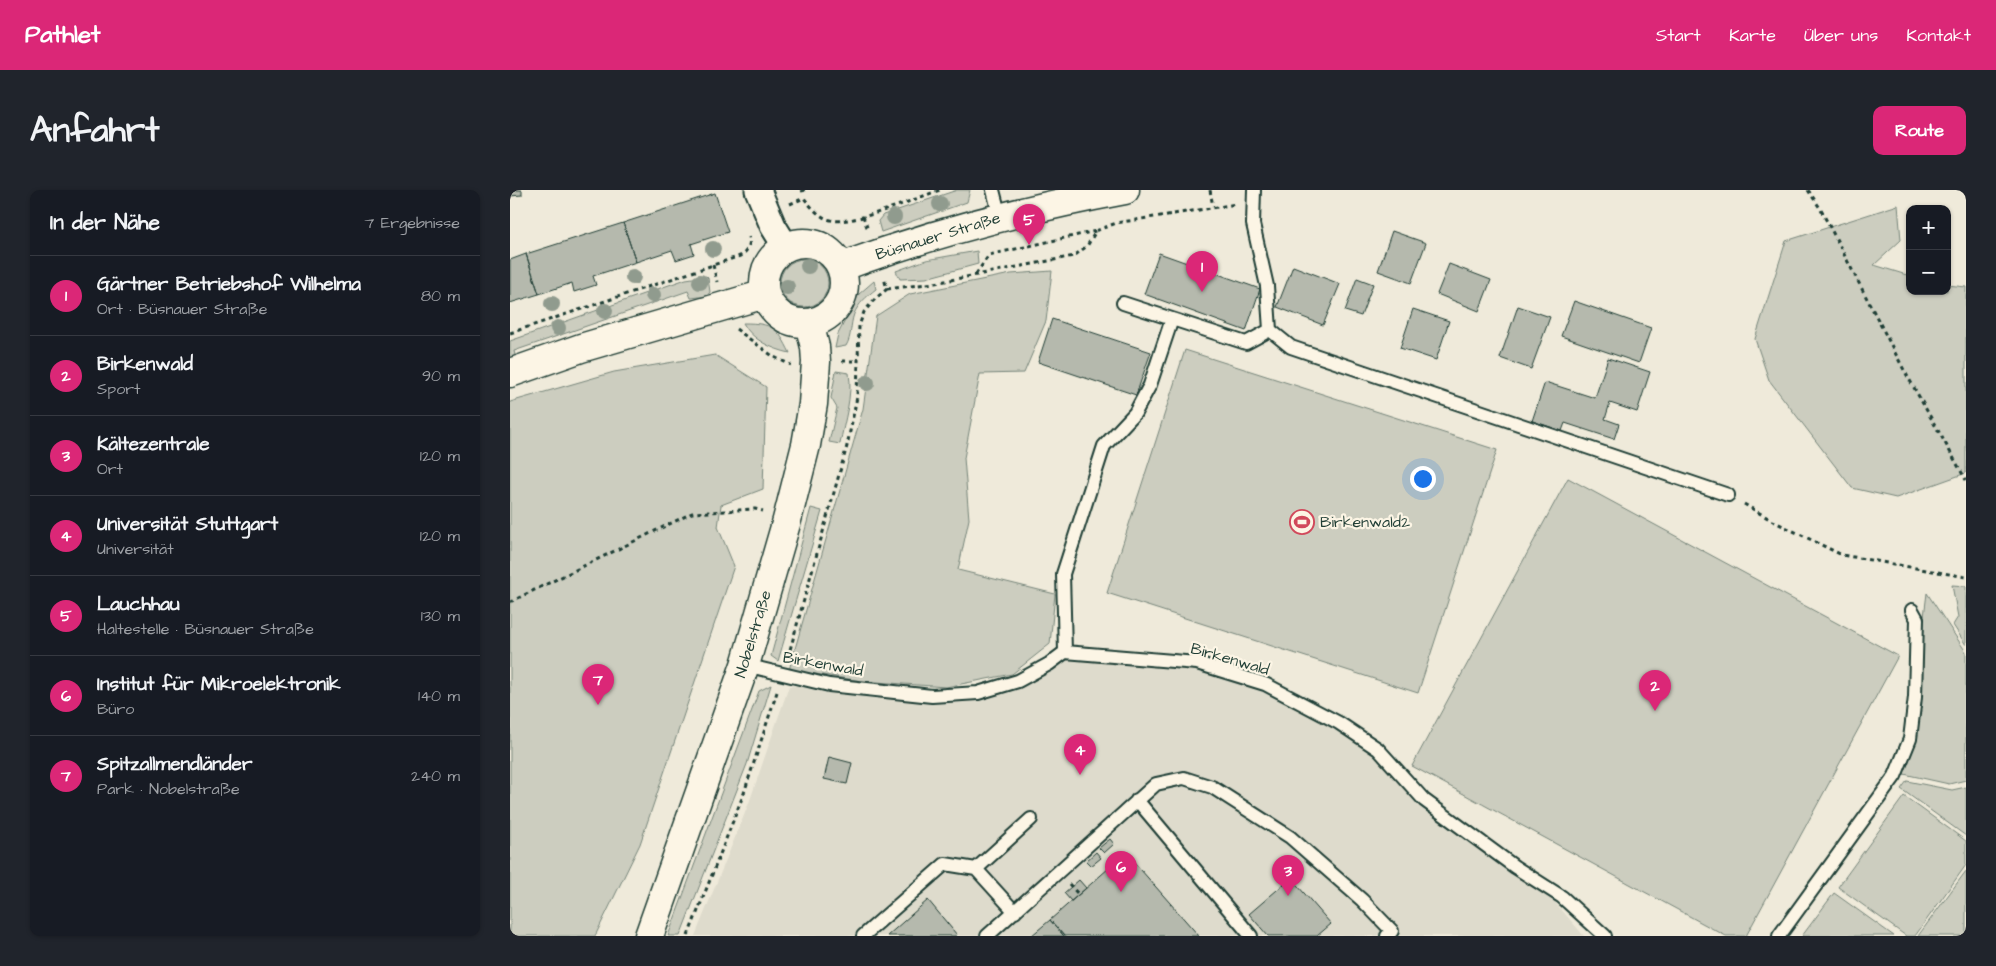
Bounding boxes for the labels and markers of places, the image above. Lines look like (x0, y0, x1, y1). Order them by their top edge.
pin: 5 (1013, 204, 1045, 245)
pin: 1 (1186, 251, 1218, 292)
sports icon: Birkenwald2 (1289, 509, 1315, 535)
place label: Birkenwald2 (1320, 511, 1410, 533)
pin: 7 (582, 664, 614, 705)
pin: 2 (1639, 670, 1671, 711)
pin: 4 (1064, 734, 1096, 775)
pin: 6 (1105, 851, 1137, 892)
pin: 3 (1272, 855, 1304, 896)

